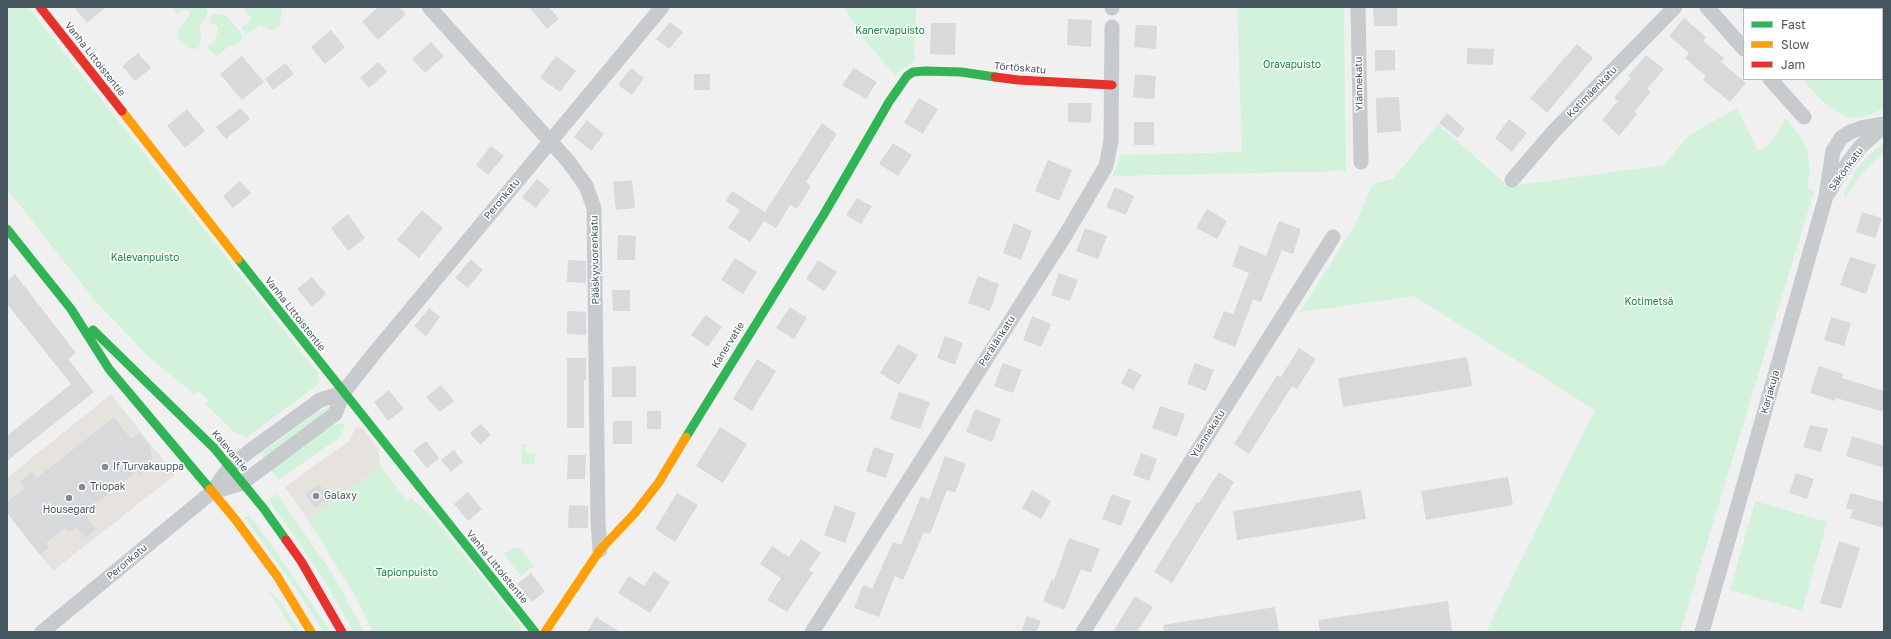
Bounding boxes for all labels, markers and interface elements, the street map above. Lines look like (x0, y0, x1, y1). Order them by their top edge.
legend (1743, 8, 1883, 80)
text: Fast (1781, 17, 1806, 32)
street label: Vanha Littoistentie (62, 20, 128, 98)
park label: Kanervapuisto (855, 25, 925, 37)
text: Slow (1781, 37, 1809, 52)
street label: Ylännekatu (1353, 57, 1365, 111)
text: Jam (1781, 57, 1805, 72)
park label: Oravapuisto (1263, 59, 1321, 71)
street label: Törtöskatu (994, 60, 1046, 76)
street label: Kotimäenkatu (1564, 64, 1620, 120)
street label: Säkönkatu (1826, 145, 1866, 193)
street label: Peronkatu (482, 176, 522, 222)
street label: Pääskyvuorenkatu (588, 215, 602, 305)
park label: Kalevanpuisto (111, 252, 179, 264)
street label: Vanha Littoistentie (262, 275, 328, 353)
park label: Kotimetsä (1625, 296, 1673, 308)
street label: Perälänkatu (976, 313, 1018, 369)
street label: Kanervatie (709, 320, 747, 370)
street label: Karjakuja (1758, 369, 1782, 415)
street label: Ylännekatu (1188, 408, 1228, 460)
street label: Kalevantie (209, 428, 251, 474)
place label: If Turvakauppa (113, 461, 184, 473)
marker: If Turvakauppa (100, 462, 110, 472)
place label: Triopak (90, 481, 125, 493)
marker: Triopak (77, 482, 87, 492)
place label: Galaxy (324, 490, 357, 502)
marker: Galaxy (311, 491, 321, 501)
marker: Housegard (64, 493, 74, 503)
place label: Housegard (43, 504, 95, 516)
street label: Vanha Littoistentie (464, 528, 530, 606)
street label: Peronkatu (104, 542, 150, 582)
park label: Tapionpuisto (376, 567, 438, 579)

